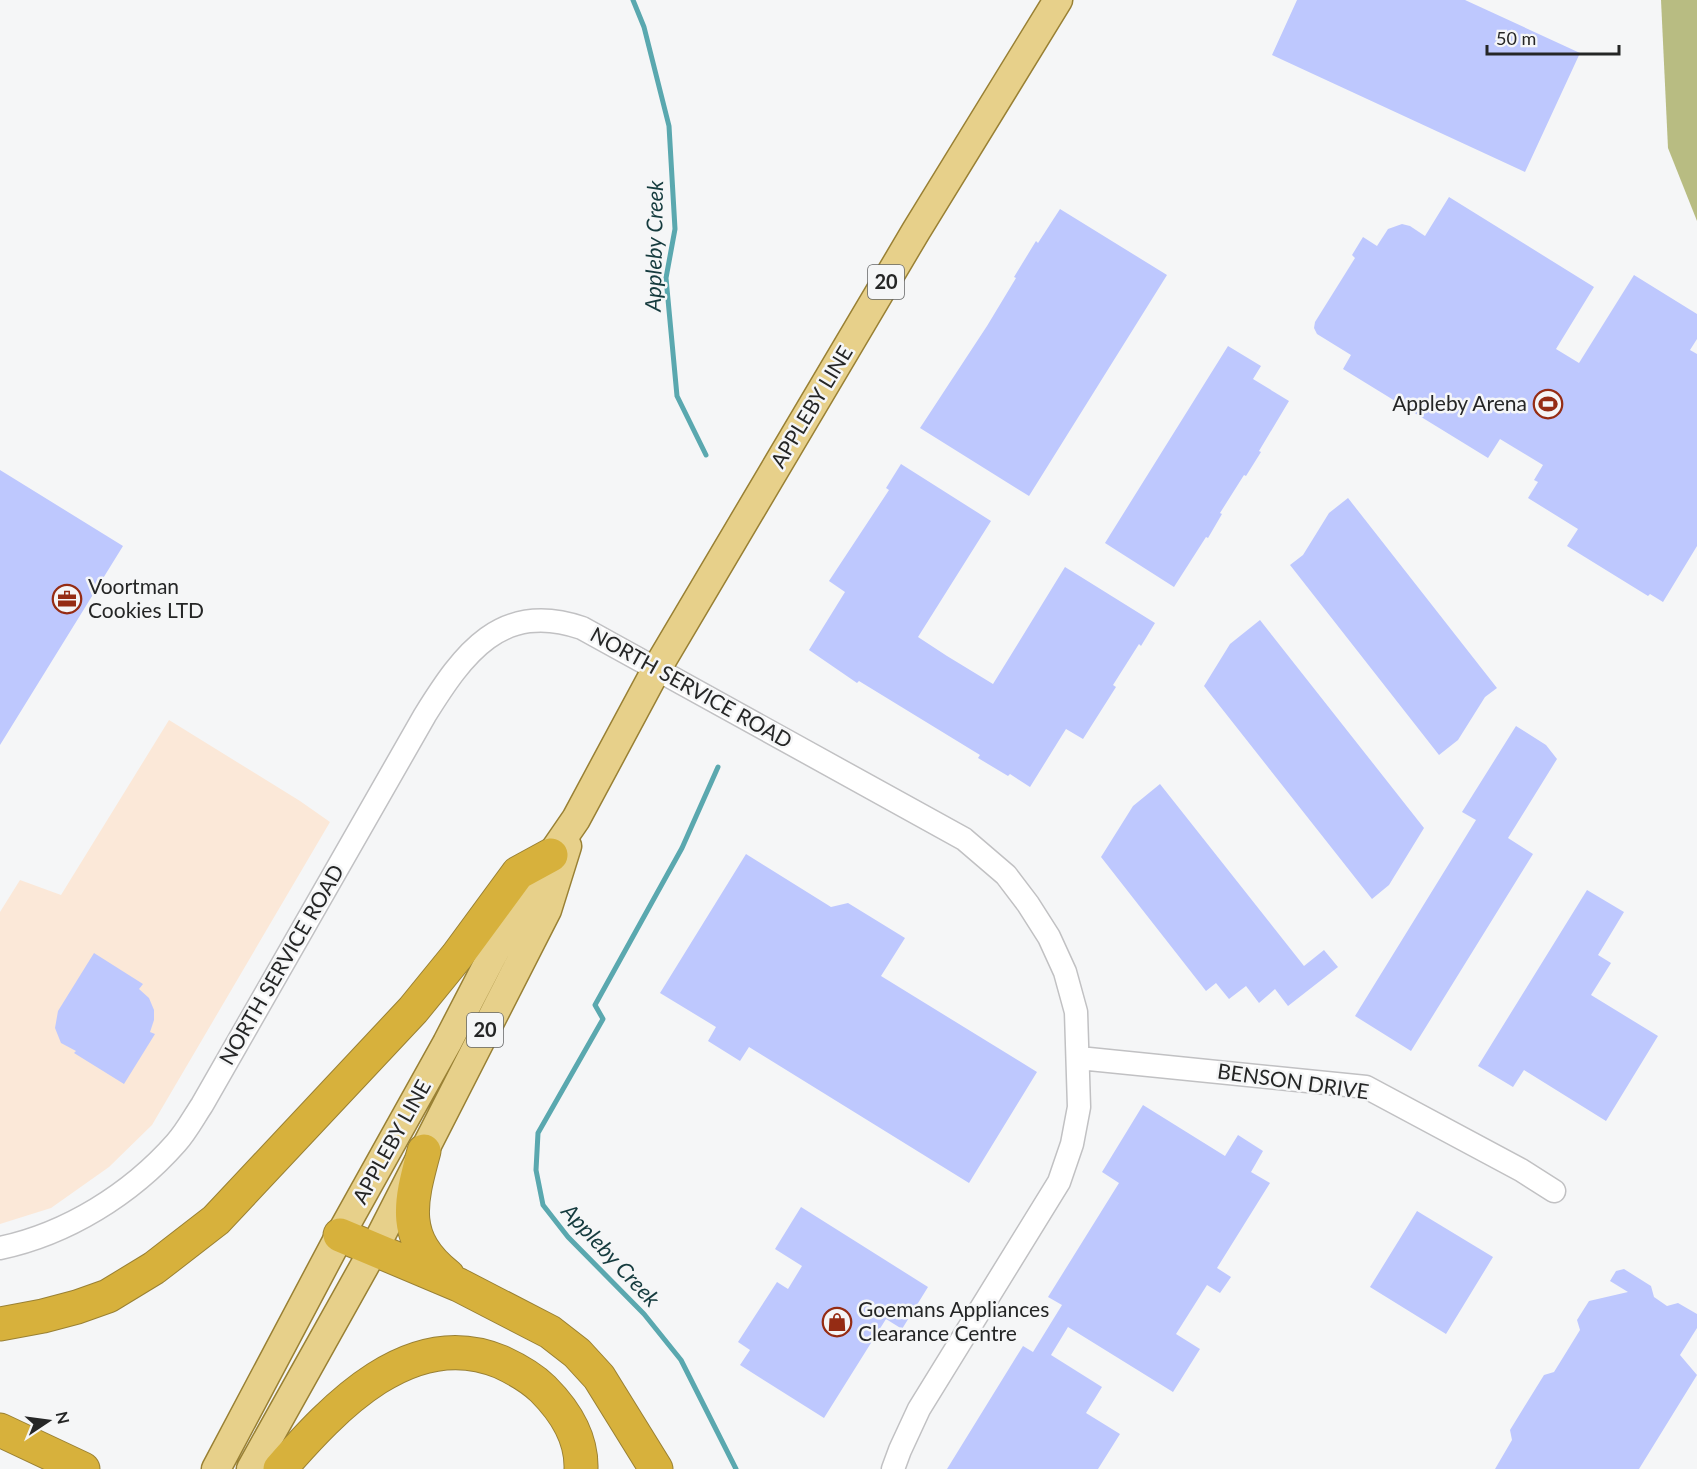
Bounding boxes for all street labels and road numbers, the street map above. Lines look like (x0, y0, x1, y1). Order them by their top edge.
road number: 20 (868, 265, 904, 299)
street label: APPLEBY LINE (764, 341, 857, 472)
street label: NORTH SERVICE ROAD (586, 621, 797, 753)
street label: NORTH SERVICE ROAD (213, 860, 348, 1069)
road number: 20 (467, 1013, 503, 1047)
street label: BENSON DRIVE (1216, 1058, 1371, 1104)
street label: APPLEBY LINE (346, 1075, 435, 1208)

